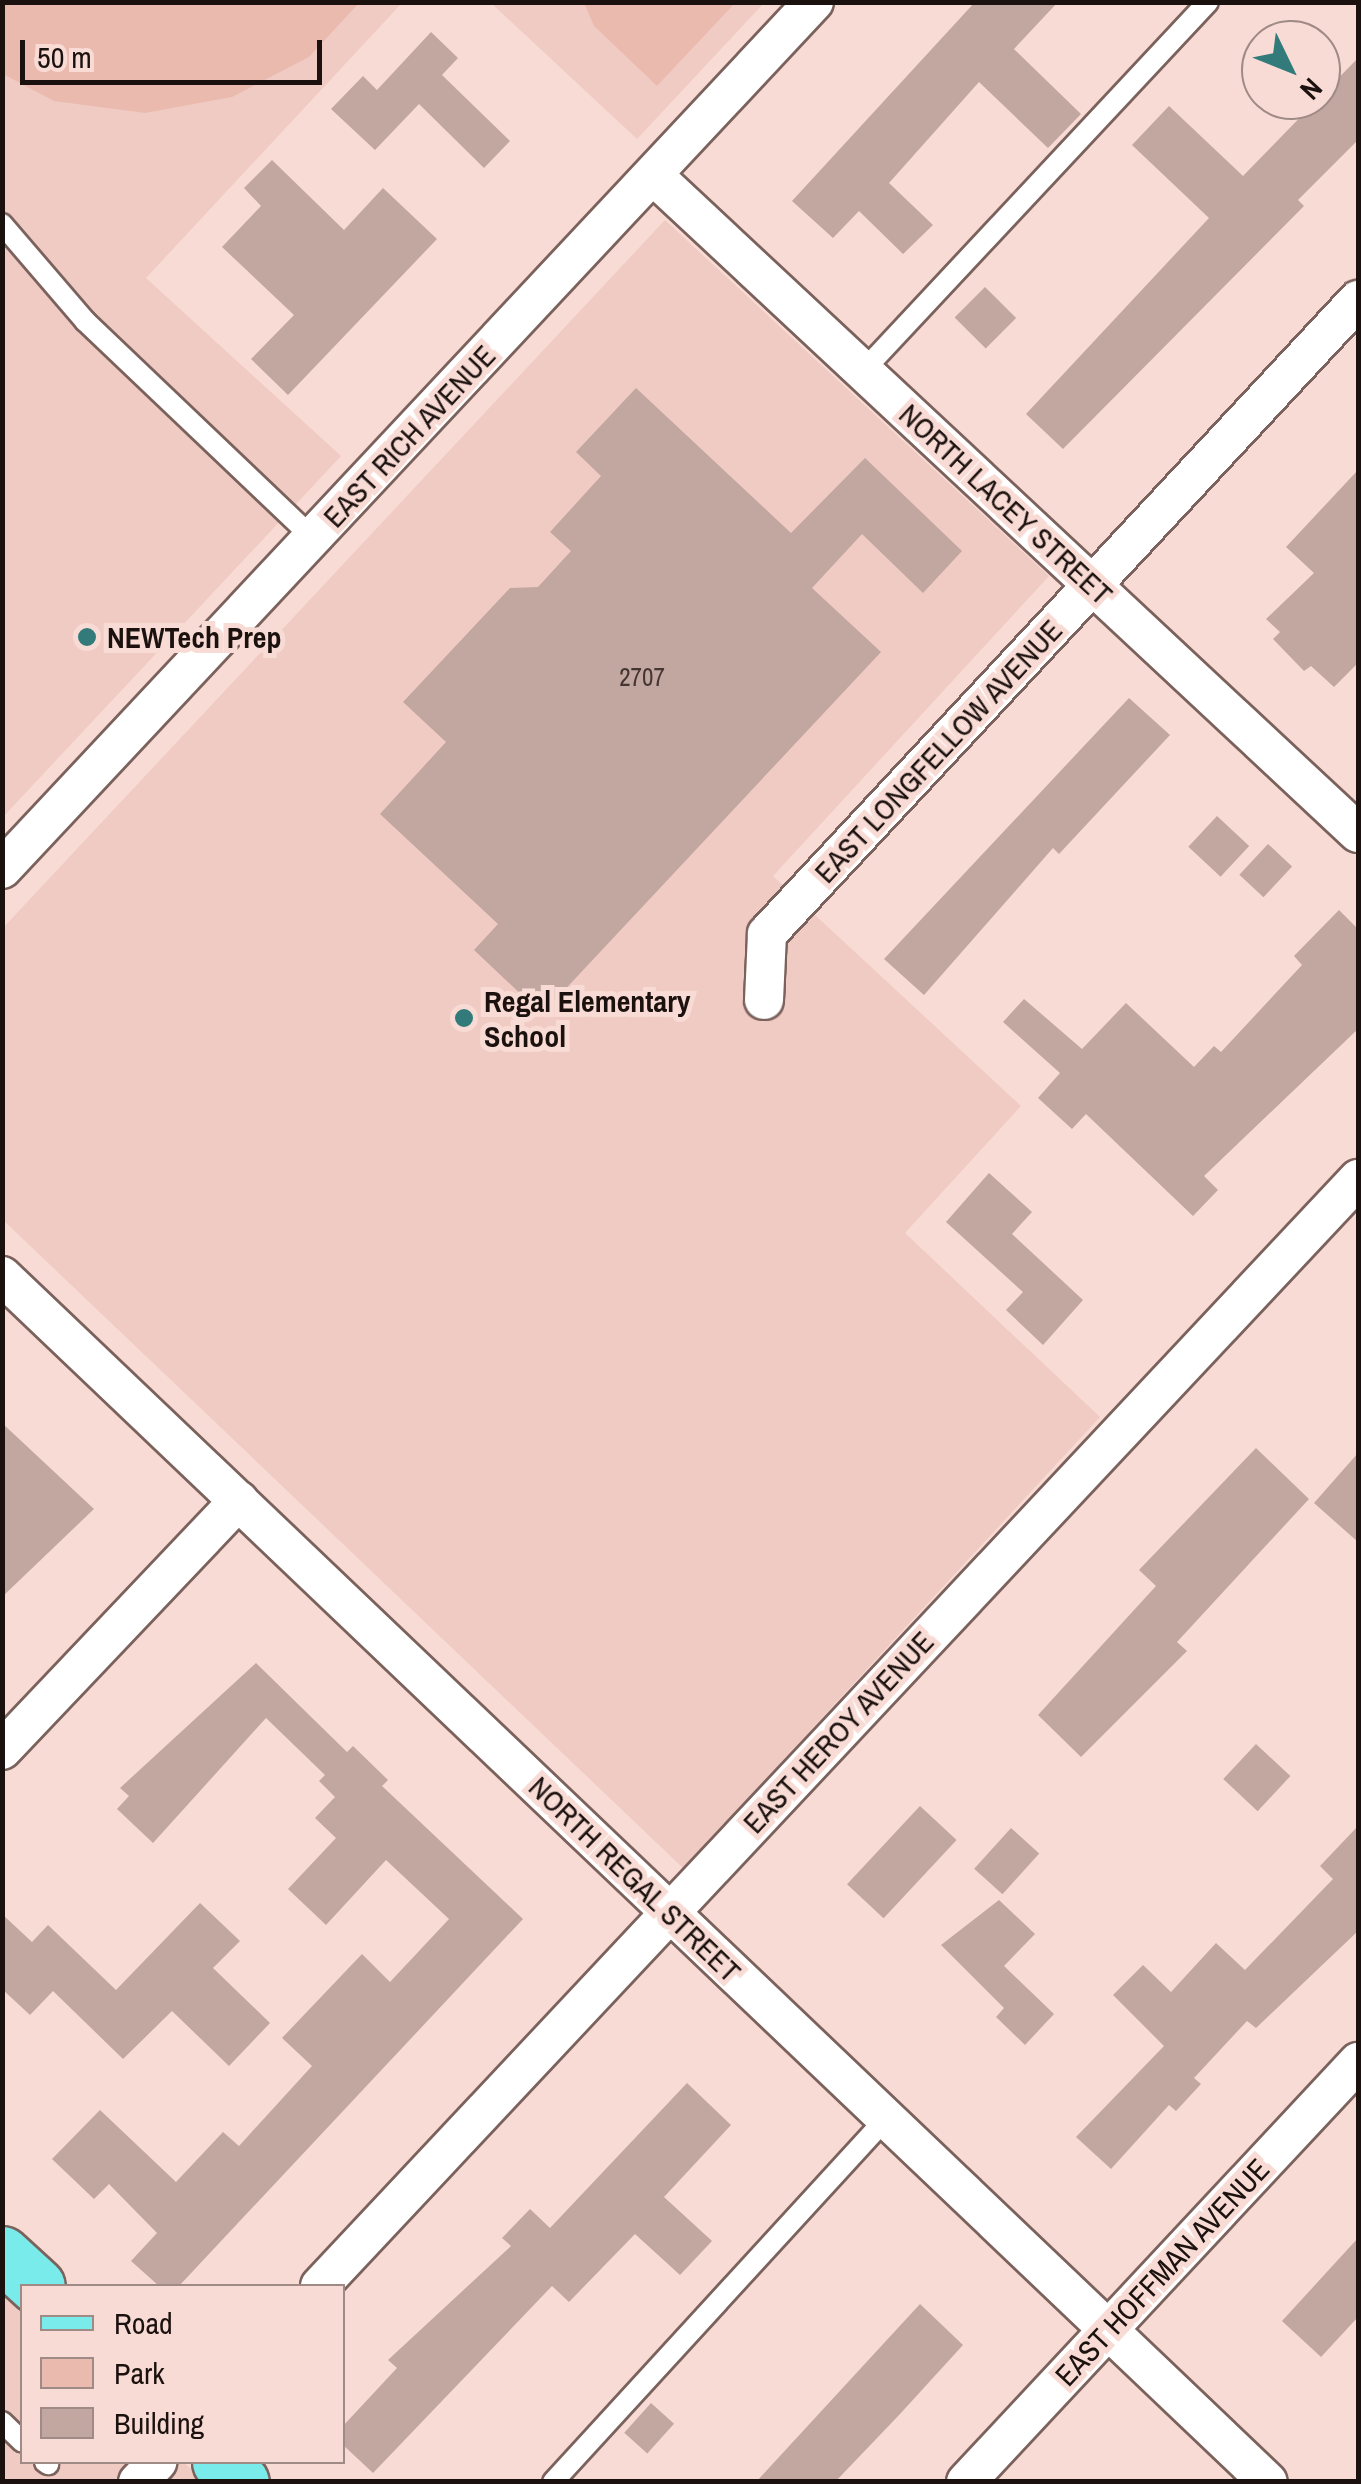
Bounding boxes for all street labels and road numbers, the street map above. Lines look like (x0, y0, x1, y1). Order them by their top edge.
street label: EAST RICH AVENUE (315, 337, 503, 535)
street label: NORTH LACEY STREET (892, 396, 1120, 612)
street label: EAST LONGFELLOW AVENUE (806, 611, 1070, 891)
street label: EAST HEROY AVENUE (735, 1623, 941, 1841)
street label: NORTH REGAL STREET (521, 1768, 749, 1990)
street label: EAST HOFFMAN AVENUE (1047, 2150, 1277, 2394)

